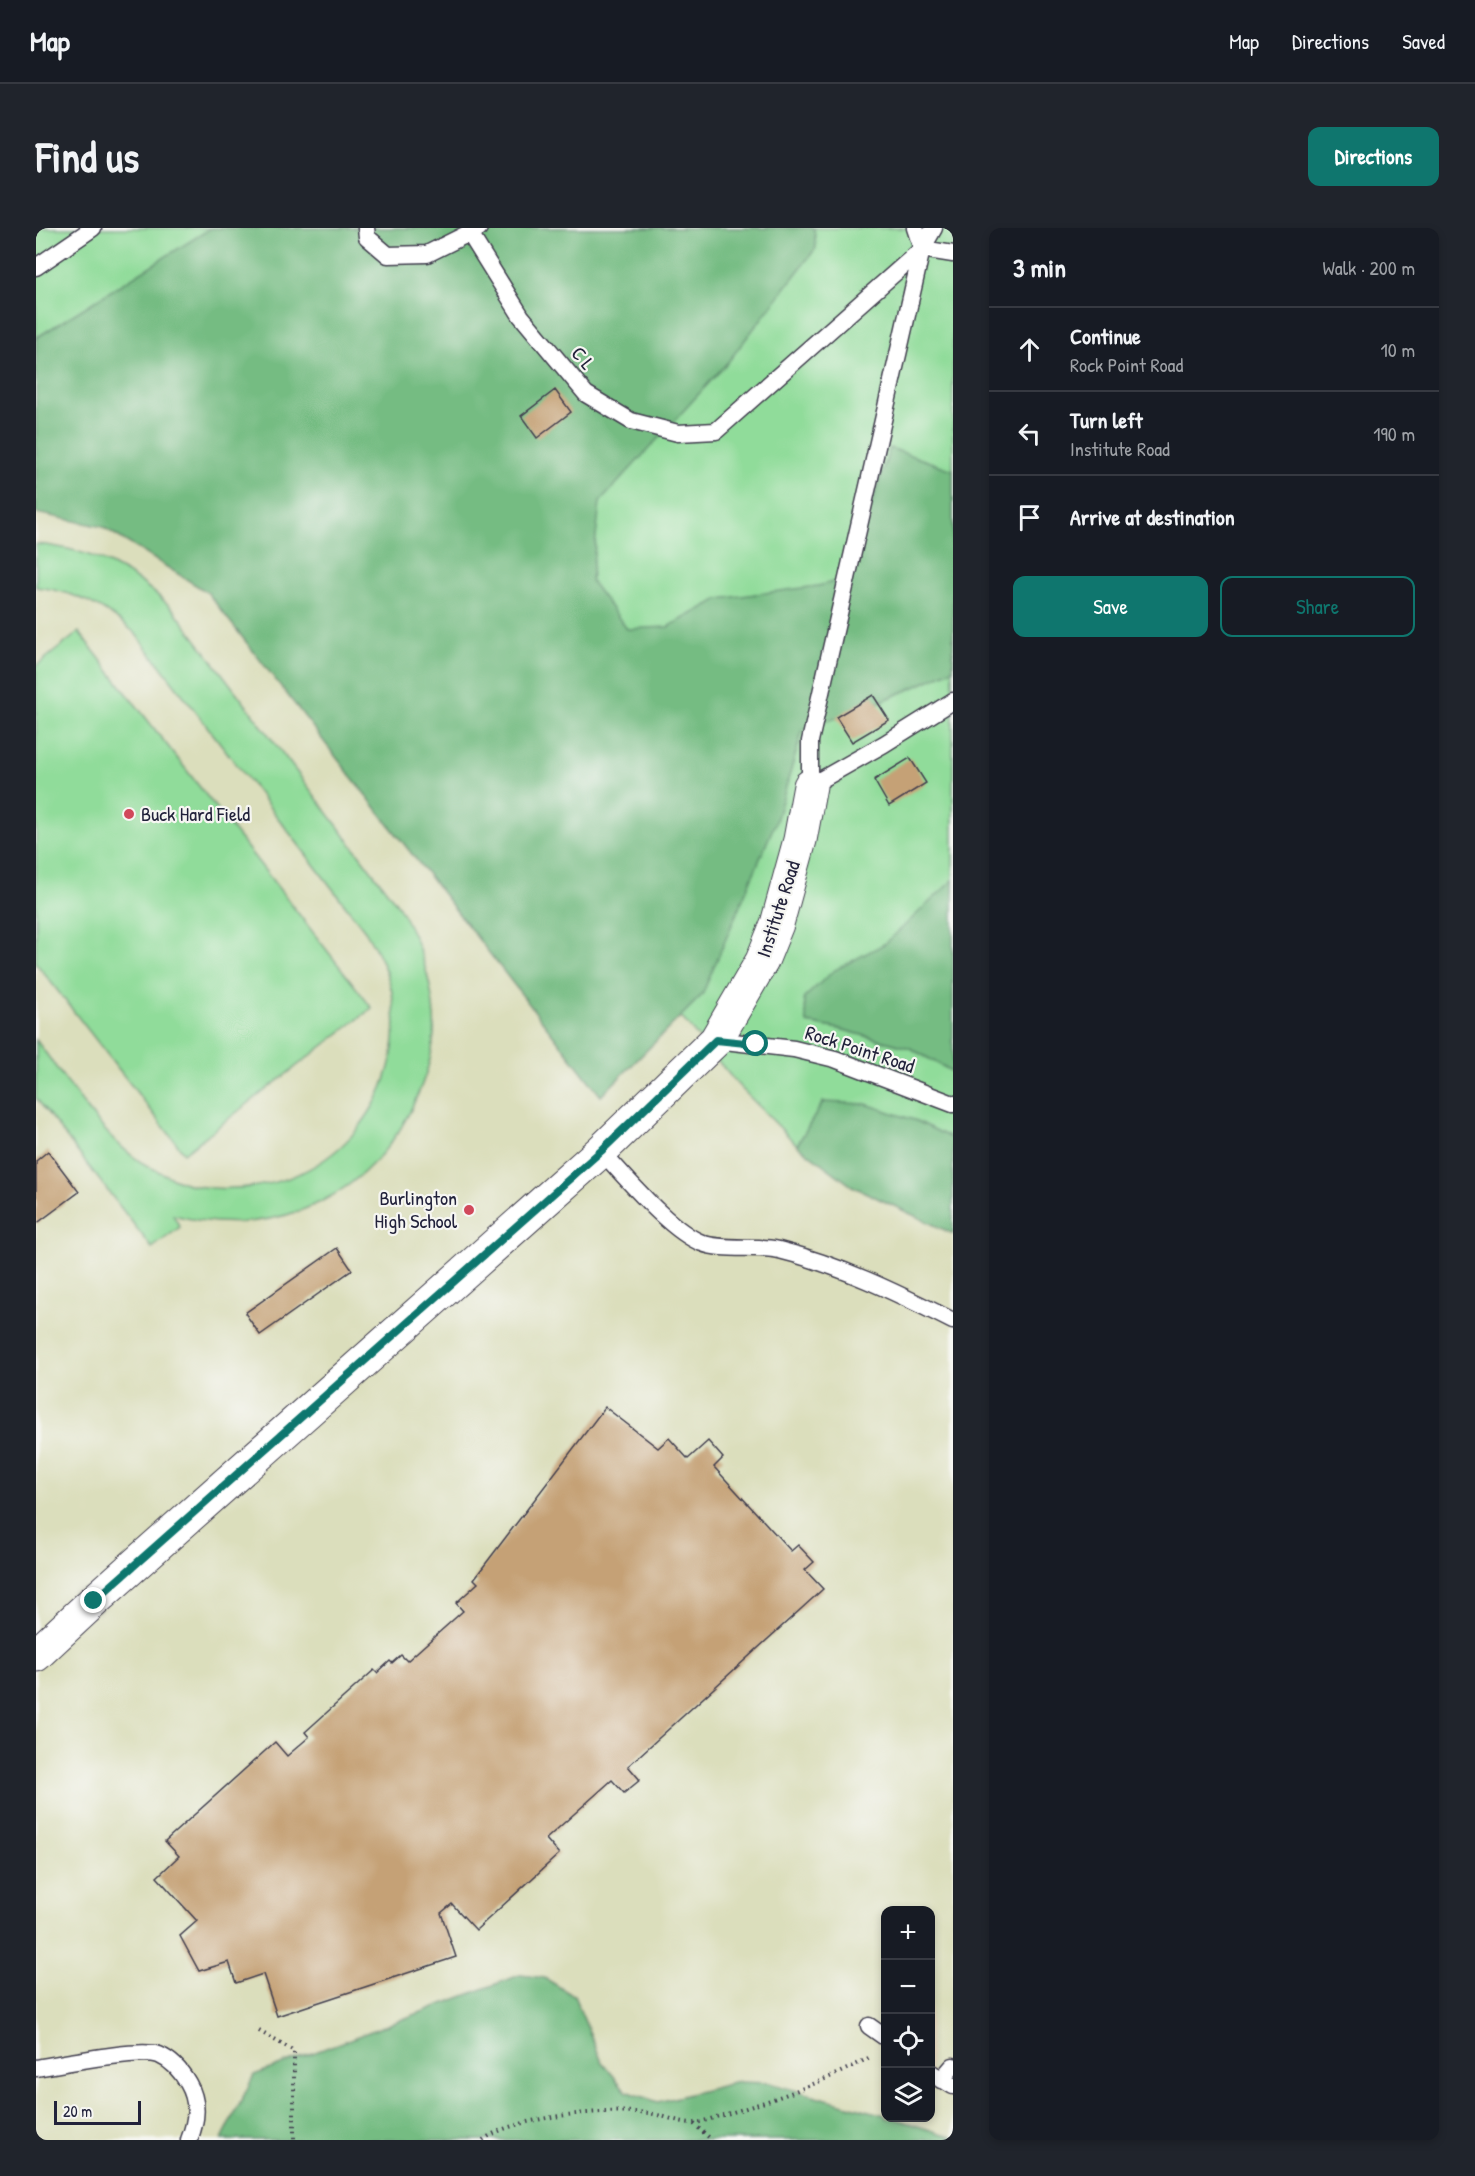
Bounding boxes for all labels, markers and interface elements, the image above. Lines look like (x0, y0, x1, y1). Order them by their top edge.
text: Map (30, 22, 70, 60)
text: Map (1229, 27, 1259, 56)
text: Directions (1292, 27, 1369, 56)
text: Saved (1402, 27, 1445, 56)
button: Directions (1308, 127, 1439, 186)
text: Find us (36, 128, 139, 185)
text: 3 min (1013, 250, 1066, 285)
text: Walk · 200 m (1323, 254, 1415, 281)
text: Continue (1070, 321, 1141, 351)
icon: ahead (1013, 333, 1046, 366)
text: 10 m (1381, 336, 1415, 363)
street label: C L (566, 340, 601, 375)
text: Rock Point Road (1070, 351, 1183, 378)
text: Turn left (1070, 405, 1143, 435)
icon: left (1013, 417, 1046, 450)
text: 190 m (1373, 420, 1415, 447)
text: Institute Road (1070, 435, 1170, 462)
icon: arrive (1013, 501, 1046, 534)
text: Arrive at destination (1070, 502, 1235, 532)
button: Save (1013, 576, 1208, 637)
button: Share (1220, 576, 1415, 637)
place label: Buck Hard Field (141, 800, 250, 827)
marker: Buck Hard Field (122, 807, 136, 821)
street label: Institute Road (749, 857, 806, 961)
street label: Rock Point Road (802, 1018, 918, 1079)
route start (742, 1030, 768, 1056)
place label: Burlington High School (374, 1184, 458, 1234)
marker: Burlington High School (462, 1203, 476, 1217)
route end (80, 1587, 106, 1613)
map controls (881, 1906, 935, 2122)
button: + (881, 1906, 935, 1960)
button: − (881, 1960, 935, 2014)
button: locate (881, 2014, 935, 2068)
button: layers (881, 2068, 935, 2122)
scale bar (54, 2098, 141, 2126)
text: 20 m (63, 2100, 92, 2122)

